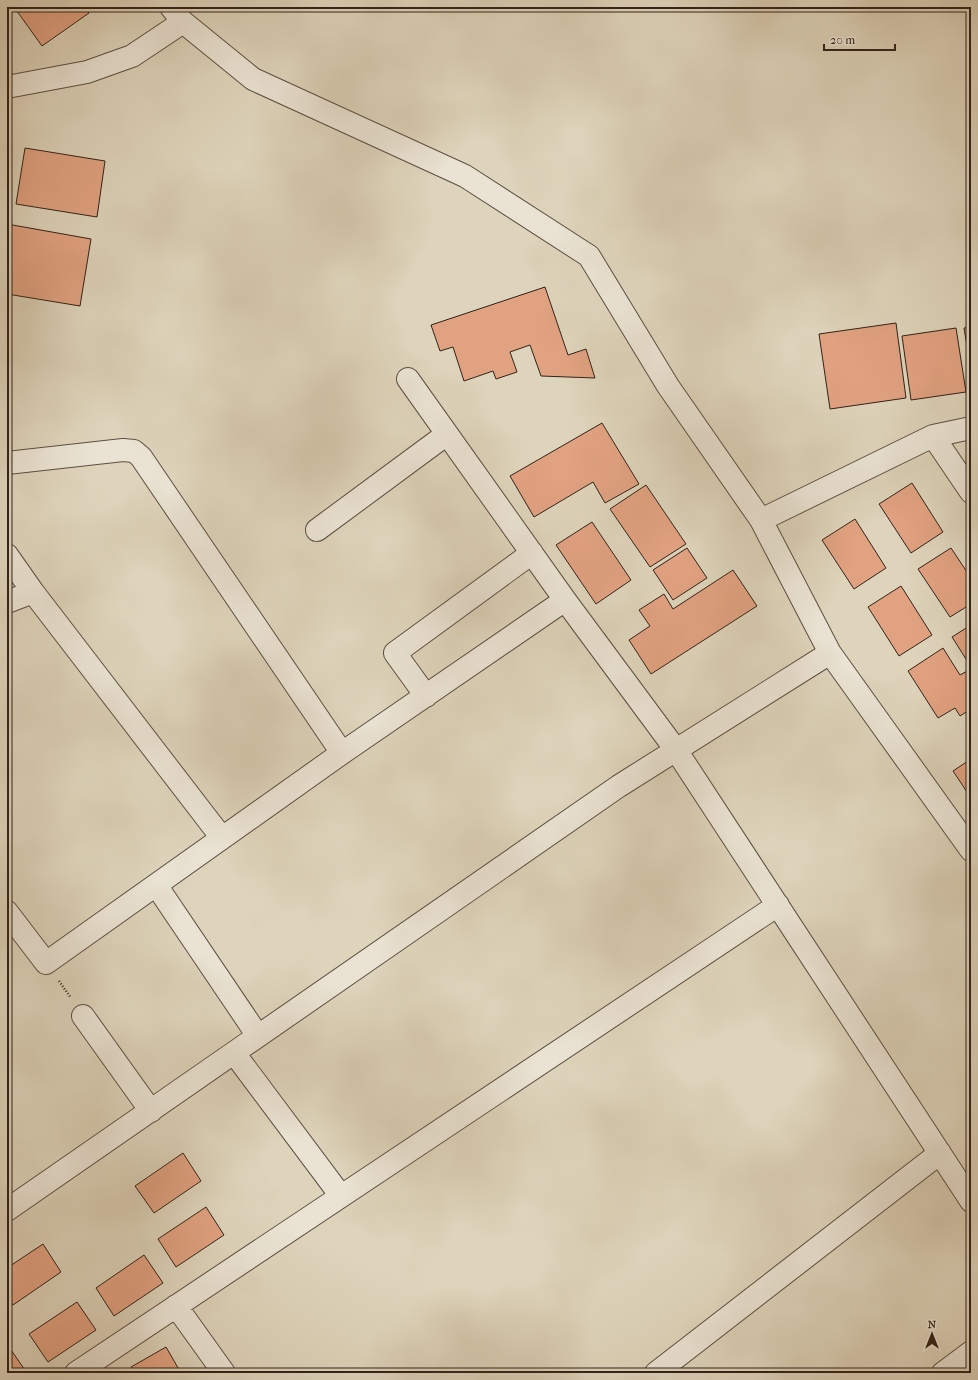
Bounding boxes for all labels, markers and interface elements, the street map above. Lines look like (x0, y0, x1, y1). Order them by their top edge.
scale bar (824, 26, 895, 52)
text: 20 m (830, 33, 855, 47)
north arrow (912, 1314, 952, 1354)
text: N (928, 1318, 937, 1331)

